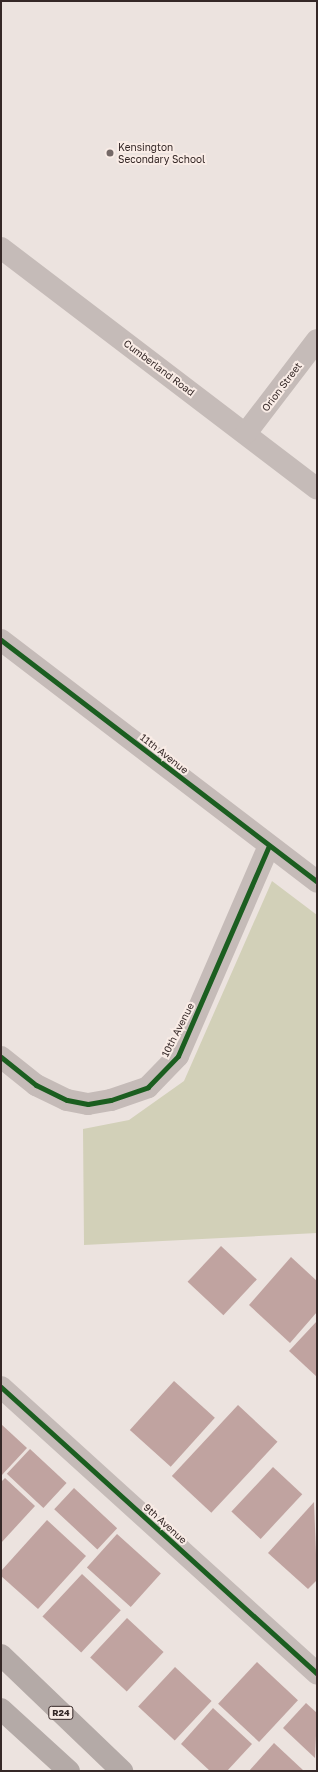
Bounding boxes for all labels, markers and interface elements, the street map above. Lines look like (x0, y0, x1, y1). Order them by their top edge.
place label: Kensington Secondary School (118, 141, 205, 164)
marker: Kensington Secondary School (105, 148, 115, 158)
street label: Cumberland Road (121, 337, 197, 399)
street label: Orion Street (260, 360, 304, 414)
street label: 11th Avenue (138, 732, 190, 776)
street label: 10th Avenue (159, 1001, 197, 1059)
street label: 9th Avenue (141, 1501, 189, 1547)
road number: R24 (48, 1706, 74, 1720)

